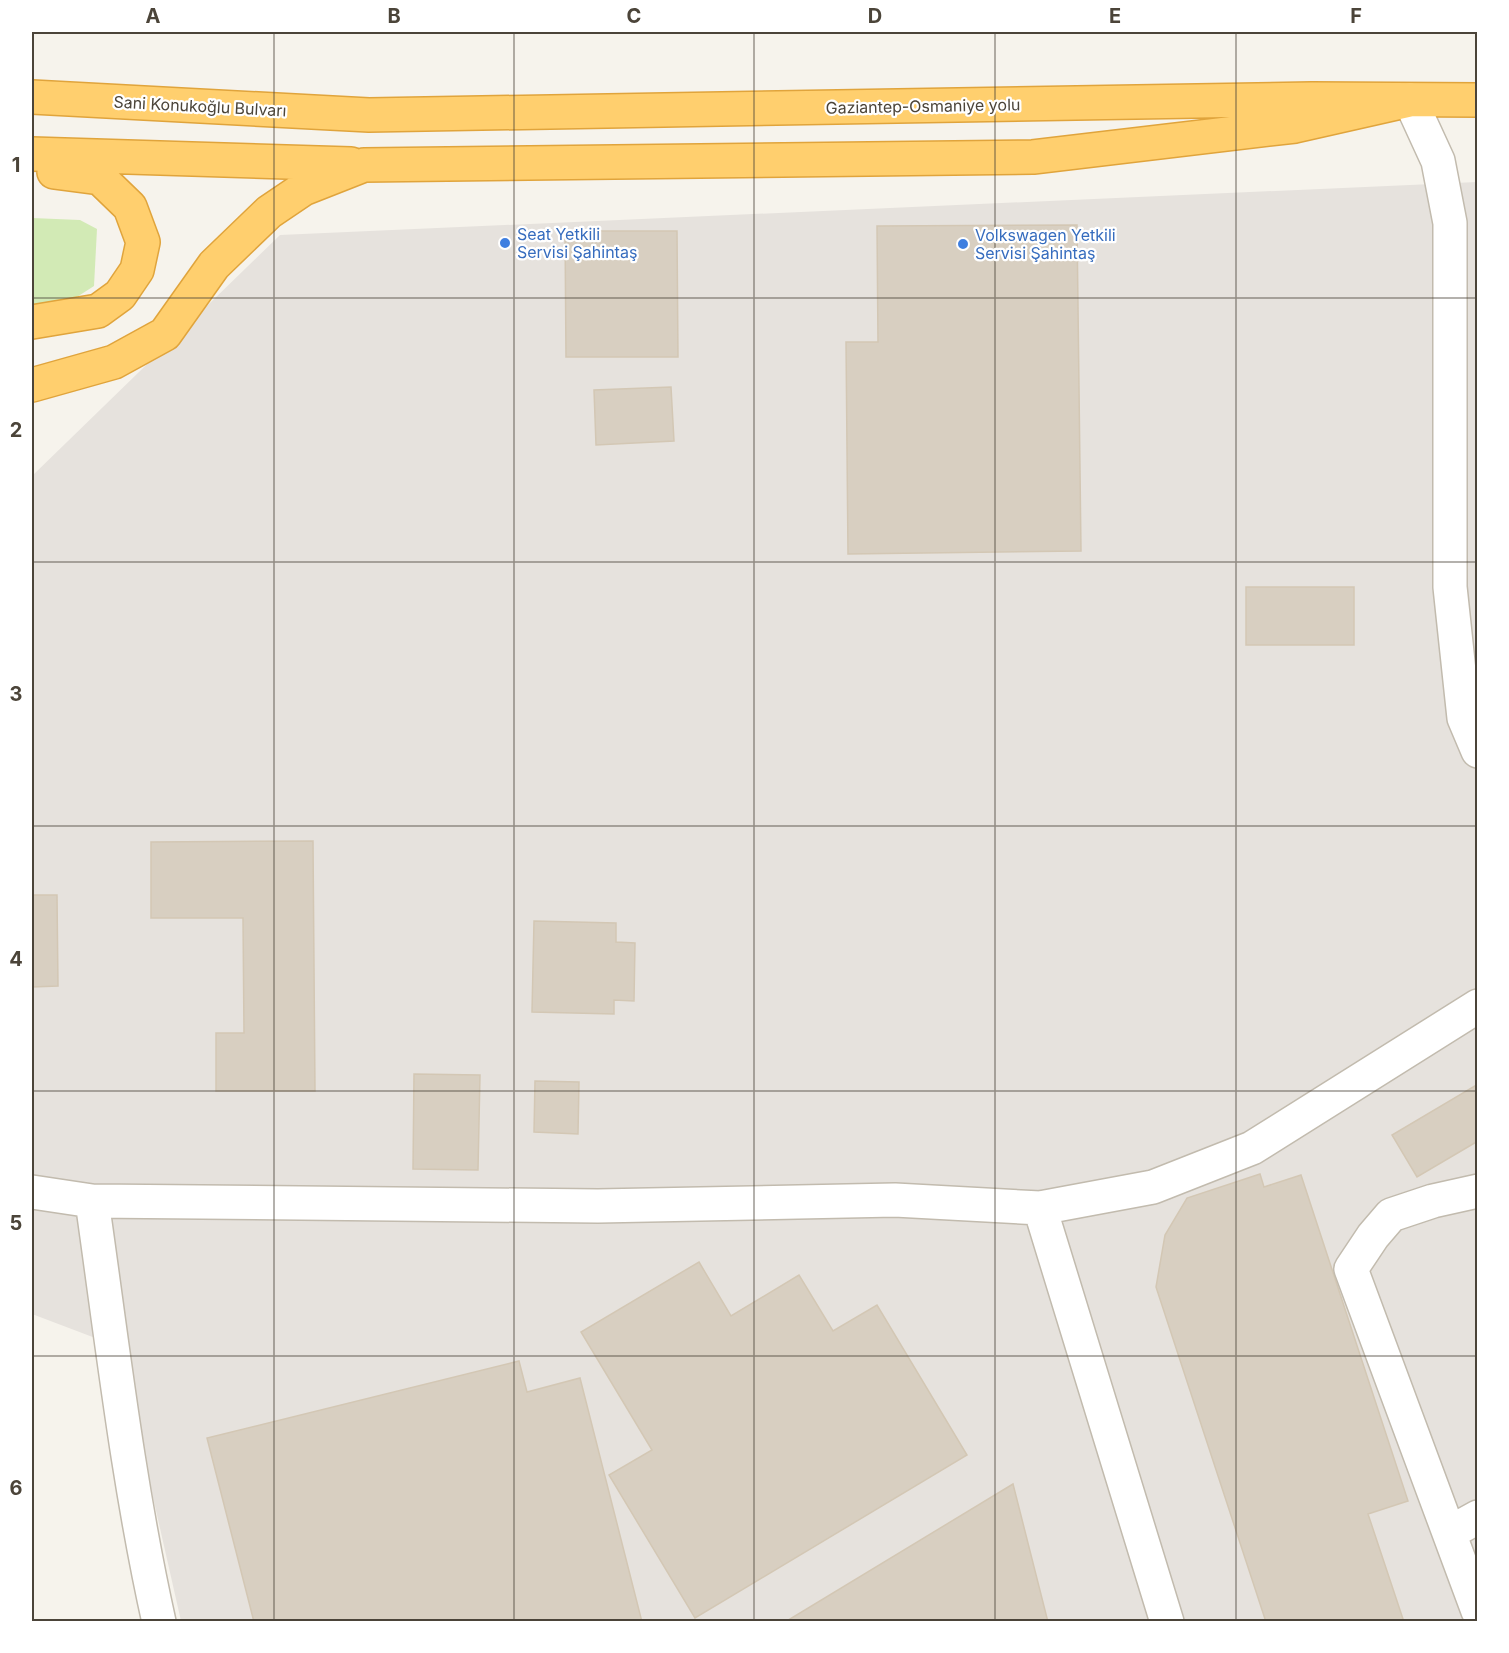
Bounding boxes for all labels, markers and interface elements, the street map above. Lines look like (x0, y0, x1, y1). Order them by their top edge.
text: A (146, 4, 161, 28)
text: B (387, 4, 401, 28)
text: C (627, 4, 641, 28)
text: D (868, 4, 882, 28)
text: E (1109, 4, 1121, 28)
text: F (1350, 4, 1362, 28)
street label: Sani Konukoğlu Bulvarı (113, 91, 287, 121)
street label: Gaziantep-Osmaniye yolu (825, 94, 1021, 118)
text: 1 (12, 153, 20, 177)
place label: Seat Yetkili Servisi Şahintaş (517, 224, 637, 262)
place label: Volkswagen Yetkili Servisi Şahintaş (975, 225, 1116, 263)
marker: Seat Yetkili Servisi Şahintaş (498, 236, 512, 250)
marker: Volkswagen Yetkili Servisi Şahintaş (956, 237, 970, 251)
text: 2 (10, 418, 22, 442)
text: 3 (10, 682, 22, 706)
text: 4 (9, 947, 23, 971)
text: 5 (10, 1211, 22, 1235)
text: 6 (10, 1476, 23, 1500)

